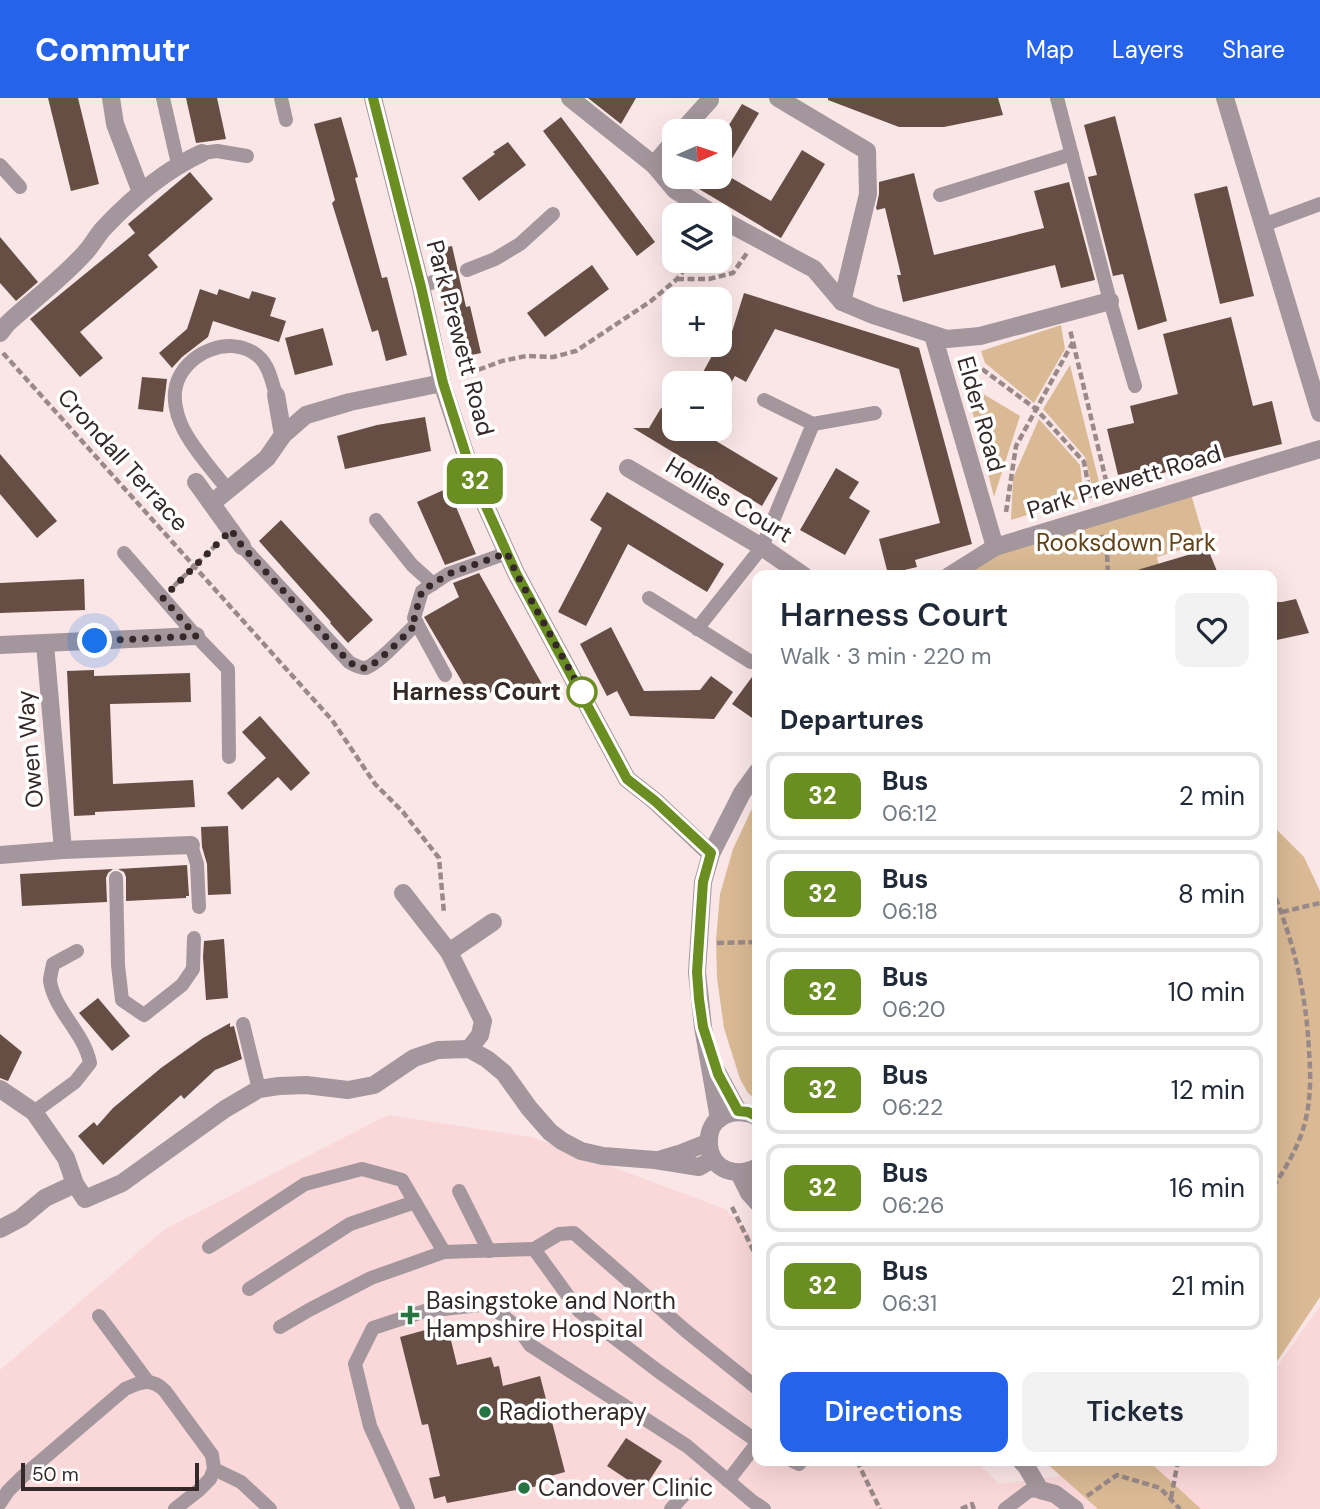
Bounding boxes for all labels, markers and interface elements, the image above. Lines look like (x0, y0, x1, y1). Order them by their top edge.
text: Commutr (35, 28, 190, 71)
text: Map (1026, 34, 1074, 65)
text: Layers (1112, 34, 1184, 65)
text: Share (1222, 34, 1285, 65)
north arrow (662, 119, 732, 189)
map controls (662, 119, 732, 441)
button: layers (662, 203, 732, 273)
street label: Park Prewett Road (419, 237, 502, 439)
button: + (662, 287, 732, 357)
street label: Elder Road (950, 353, 1013, 475)
button: − (662, 371, 732, 441)
street label: Crondall Terrace (51, 382, 196, 538)
street label: Park Prewett Road (1023, 437, 1225, 526)
street label: Hollies Court (660, 450, 798, 550)
line badge: 32 (444, 458, 506, 504)
text: 32 (461, 465, 489, 496)
park label: Rooksdown Park (1036, 527, 1216, 558)
text: Harness Court (780, 593, 1008, 636)
button: heart (1175, 593, 1249, 667)
your location (77, 623, 112, 658)
text: Walk · 3 min · 220 m (780, 641, 992, 671)
place label: Harness Court (392, 676, 561, 707)
marker: Harness Court (567, 677, 597, 707)
street label: Owen Way (9, 689, 50, 809)
text: Departures (780, 703, 924, 737)
text: Bus (882, 764, 928, 798)
text: 2 min (1179, 779, 1245, 813)
text: 32 (808, 780, 837, 811)
text: 06:12 (882, 798, 937, 828)
text: Bus (882, 862, 928, 896)
text: 8 min (1178, 877, 1245, 911)
text: 32 (808, 878, 837, 909)
text: 06:18 (882, 896, 938, 926)
text: Bus (882, 960, 928, 994)
text: 10 min (1168, 975, 1245, 1009)
text: 32 (808, 976, 837, 1007)
text: 06:20 (882, 994, 946, 1024)
text: Bus (882, 1058, 928, 1092)
text: 12 min (1171, 1073, 1245, 1107)
text: 32 (808, 1074, 837, 1105)
text: 06:22 (882, 1092, 943, 1122)
text: Bus (882, 1156, 928, 1190)
text: 16 min (1169, 1171, 1245, 1205)
text: 32 (808, 1172, 837, 1203)
text: 06:26 (882, 1190, 945, 1220)
text: Bus (882, 1254, 928, 1288)
text: 21 min (1171, 1269, 1245, 1303)
text: 32 (808, 1270, 837, 1301)
place label: Basingstoke and North Hampshire Hospital (426, 1285, 676, 1344)
text: 06:31 (882, 1288, 937, 1318)
marker: Basingstoke and North Hampshire Hospital (400, 1305, 420, 1325)
button: Directions (780, 1372, 1008, 1452)
button: Tickets (1022, 1372, 1249, 1452)
place label: Radiotherapy (499, 1396, 647, 1427)
marker: Radiotherapy (477, 1404, 493, 1420)
scale bar (21, 1460, 200, 1492)
text: 50 m (32, 1462, 79, 1487)
place label: Candover Clinic (538, 1472, 713, 1503)
marker: Candover Clinic (516, 1480, 532, 1496)

